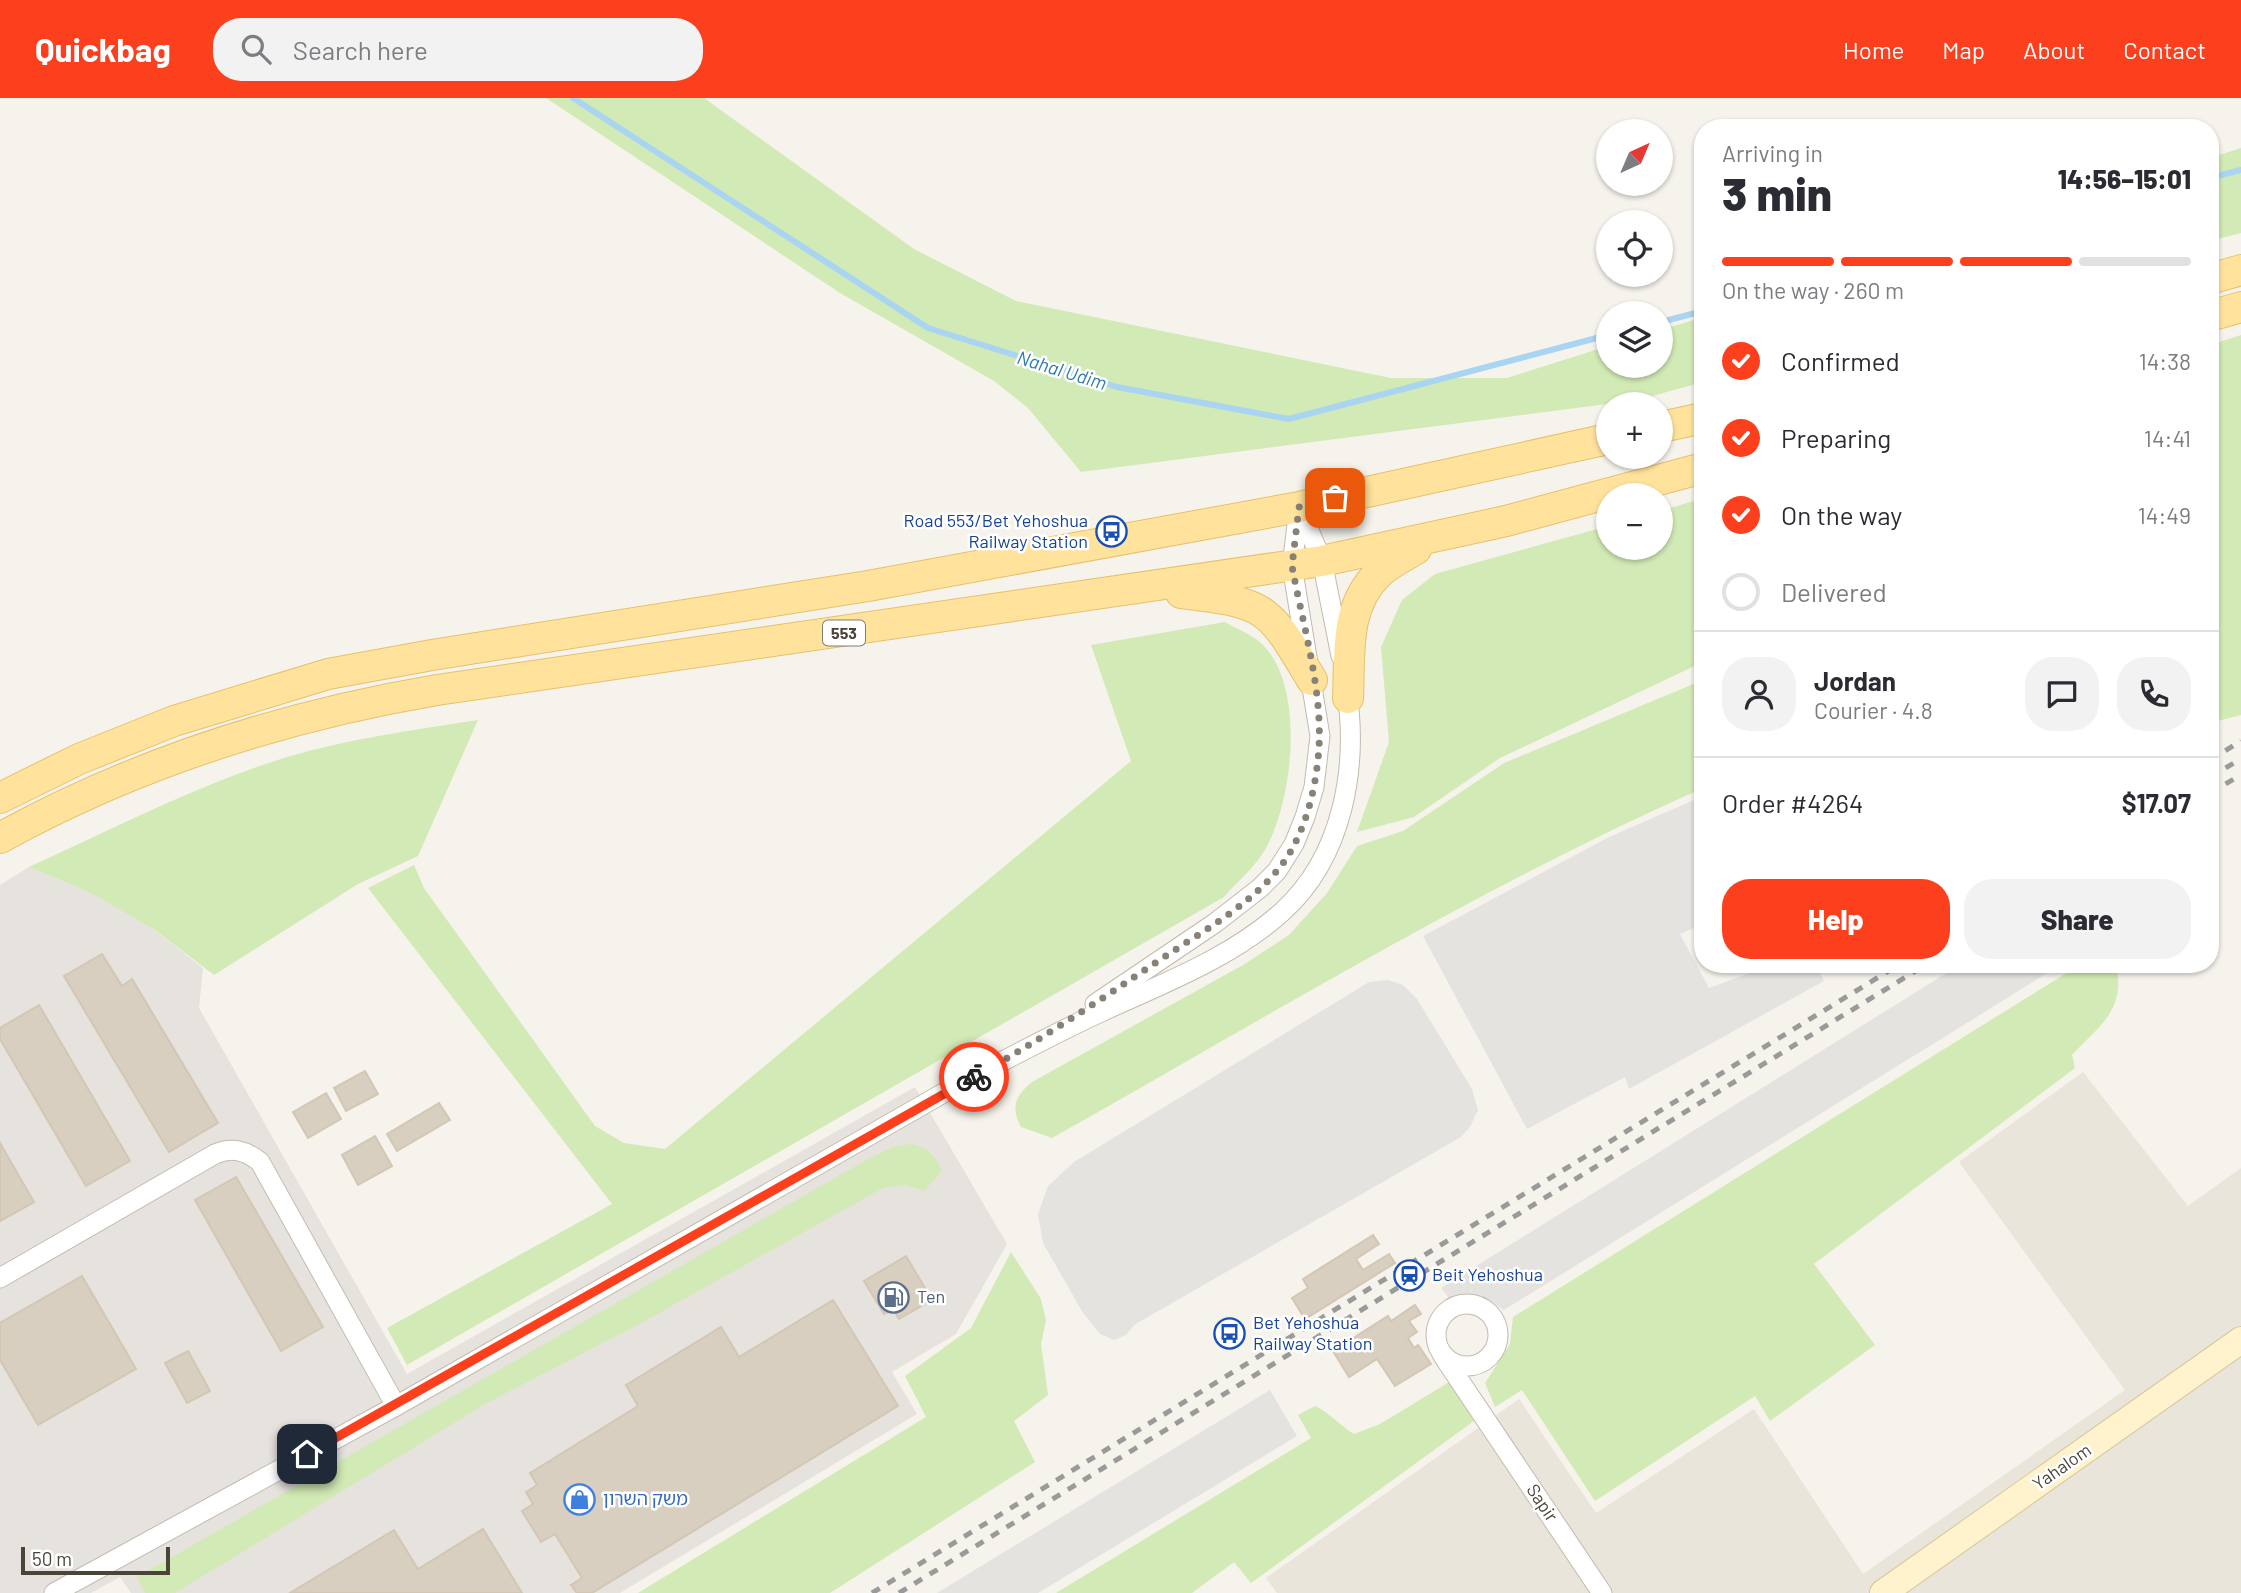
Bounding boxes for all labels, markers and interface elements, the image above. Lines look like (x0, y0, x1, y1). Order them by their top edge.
search box (213, 18, 703, 81)
text: Quickbag (35, 29, 171, 69)
icon: search (237, 30, 275, 68)
text: Search here (293, 34, 428, 65)
text: Home (1843, 35, 1904, 64)
text: Map (1942, 35, 1985, 64)
text: About (2023, 35, 2085, 64)
text: Contact (2123, 35, 2206, 64)
north arrow (1596, 119, 1673, 196)
map controls (1596, 119, 1673, 560)
text: Arriving in (1722, 139, 1823, 167)
text: 14:56–15:01 (2058, 163, 2191, 194)
text: 3 min (1722, 165, 1832, 220)
button: locate (1596, 210, 1673, 287)
text: On the way · 260 m (1722, 276, 1904, 304)
button: layers (1596, 301, 1673, 378)
icon: check (1722, 342, 1760, 380)
water label: Nahal Udim (1015, 345, 1110, 394)
text: Confirmed (1781, 345, 1900, 376)
text: 14:38 (2139, 347, 2191, 375)
button: + (1596, 392, 1673, 469)
icon: check (1722, 419, 1760, 457)
text: Preparing (1781, 422, 1891, 453)
text: 14:41 (2144, 424, 2191, 452)
pin (1305, 468, 1365, 528)
icon: bag (1316, 479, 1354, 517)
button: − (1596, 483, 1673, 560)
icon: check (1722, 496, 1760, 534)
text: On the way (1781, 499, 1902, 530)
text: 14:49 (2138, 501, 2191, 529)
place label: Road 553/Bet Yehoshua Railway Station (903, 509, 1088, 552)
bus stop icon: Road 553/Bet Yehoshua Railway Station (1094, 514, 1128, 548)
text: Delivered (1781, 576, 1887, 607)
road number: 553 (823, 620, 865, 646)
button: person (1722, 657, 1796, 731)
button: chat (2025, 657, 2099, 731)
button: phone (2117, 657, 2191, 731)
text: Jordan (1814, 665, 1896, 696)
text: Courier · 4.8 (1814, 696, 1933, 724)
text: Order #4264 (1722, 787, 1863, 818)
text: $17.07 (2122, 787, 2191, 818)
button: Help (1722, 879, 1950, 959)
button: Share (1964, 879, 2191, 959)
courier (939, 1042, 1009, 1112)
icon: bike (955, 1058, 993, 1096)
station icon: Beit Yehoshua (1392, 1258, 1426, 1292)
place label: Beit Yehoshua (1432, 1263, 1543, 1285)
fuel station icon: Ten (877, 1280, 911, 1314)
place label: Ten (917, 1285, 945, 1307)
place label: Bet Yehoshua Railway Station (1253, 1311, 1373, 1354)
bus stop icon: Bet Yehoshua Railway Station (1213, 1316, 1247, 1350)
pin (277, 1424, 337, 1484)
icon: home (288, 1435, 326, 1473)
street label: Yahalom (2028, 1438, 2095, 1494)
street label: Sapir (1522, 1479, 1564, 1526)
shop icon: משק השרון (563, 1482, 597, 1516)
place label: משק השרון (603, 1487, 688, 1509)
scale bar (21, 1544, 170, 1576)
text: 50 m (32, 1547, 72, 1570)

